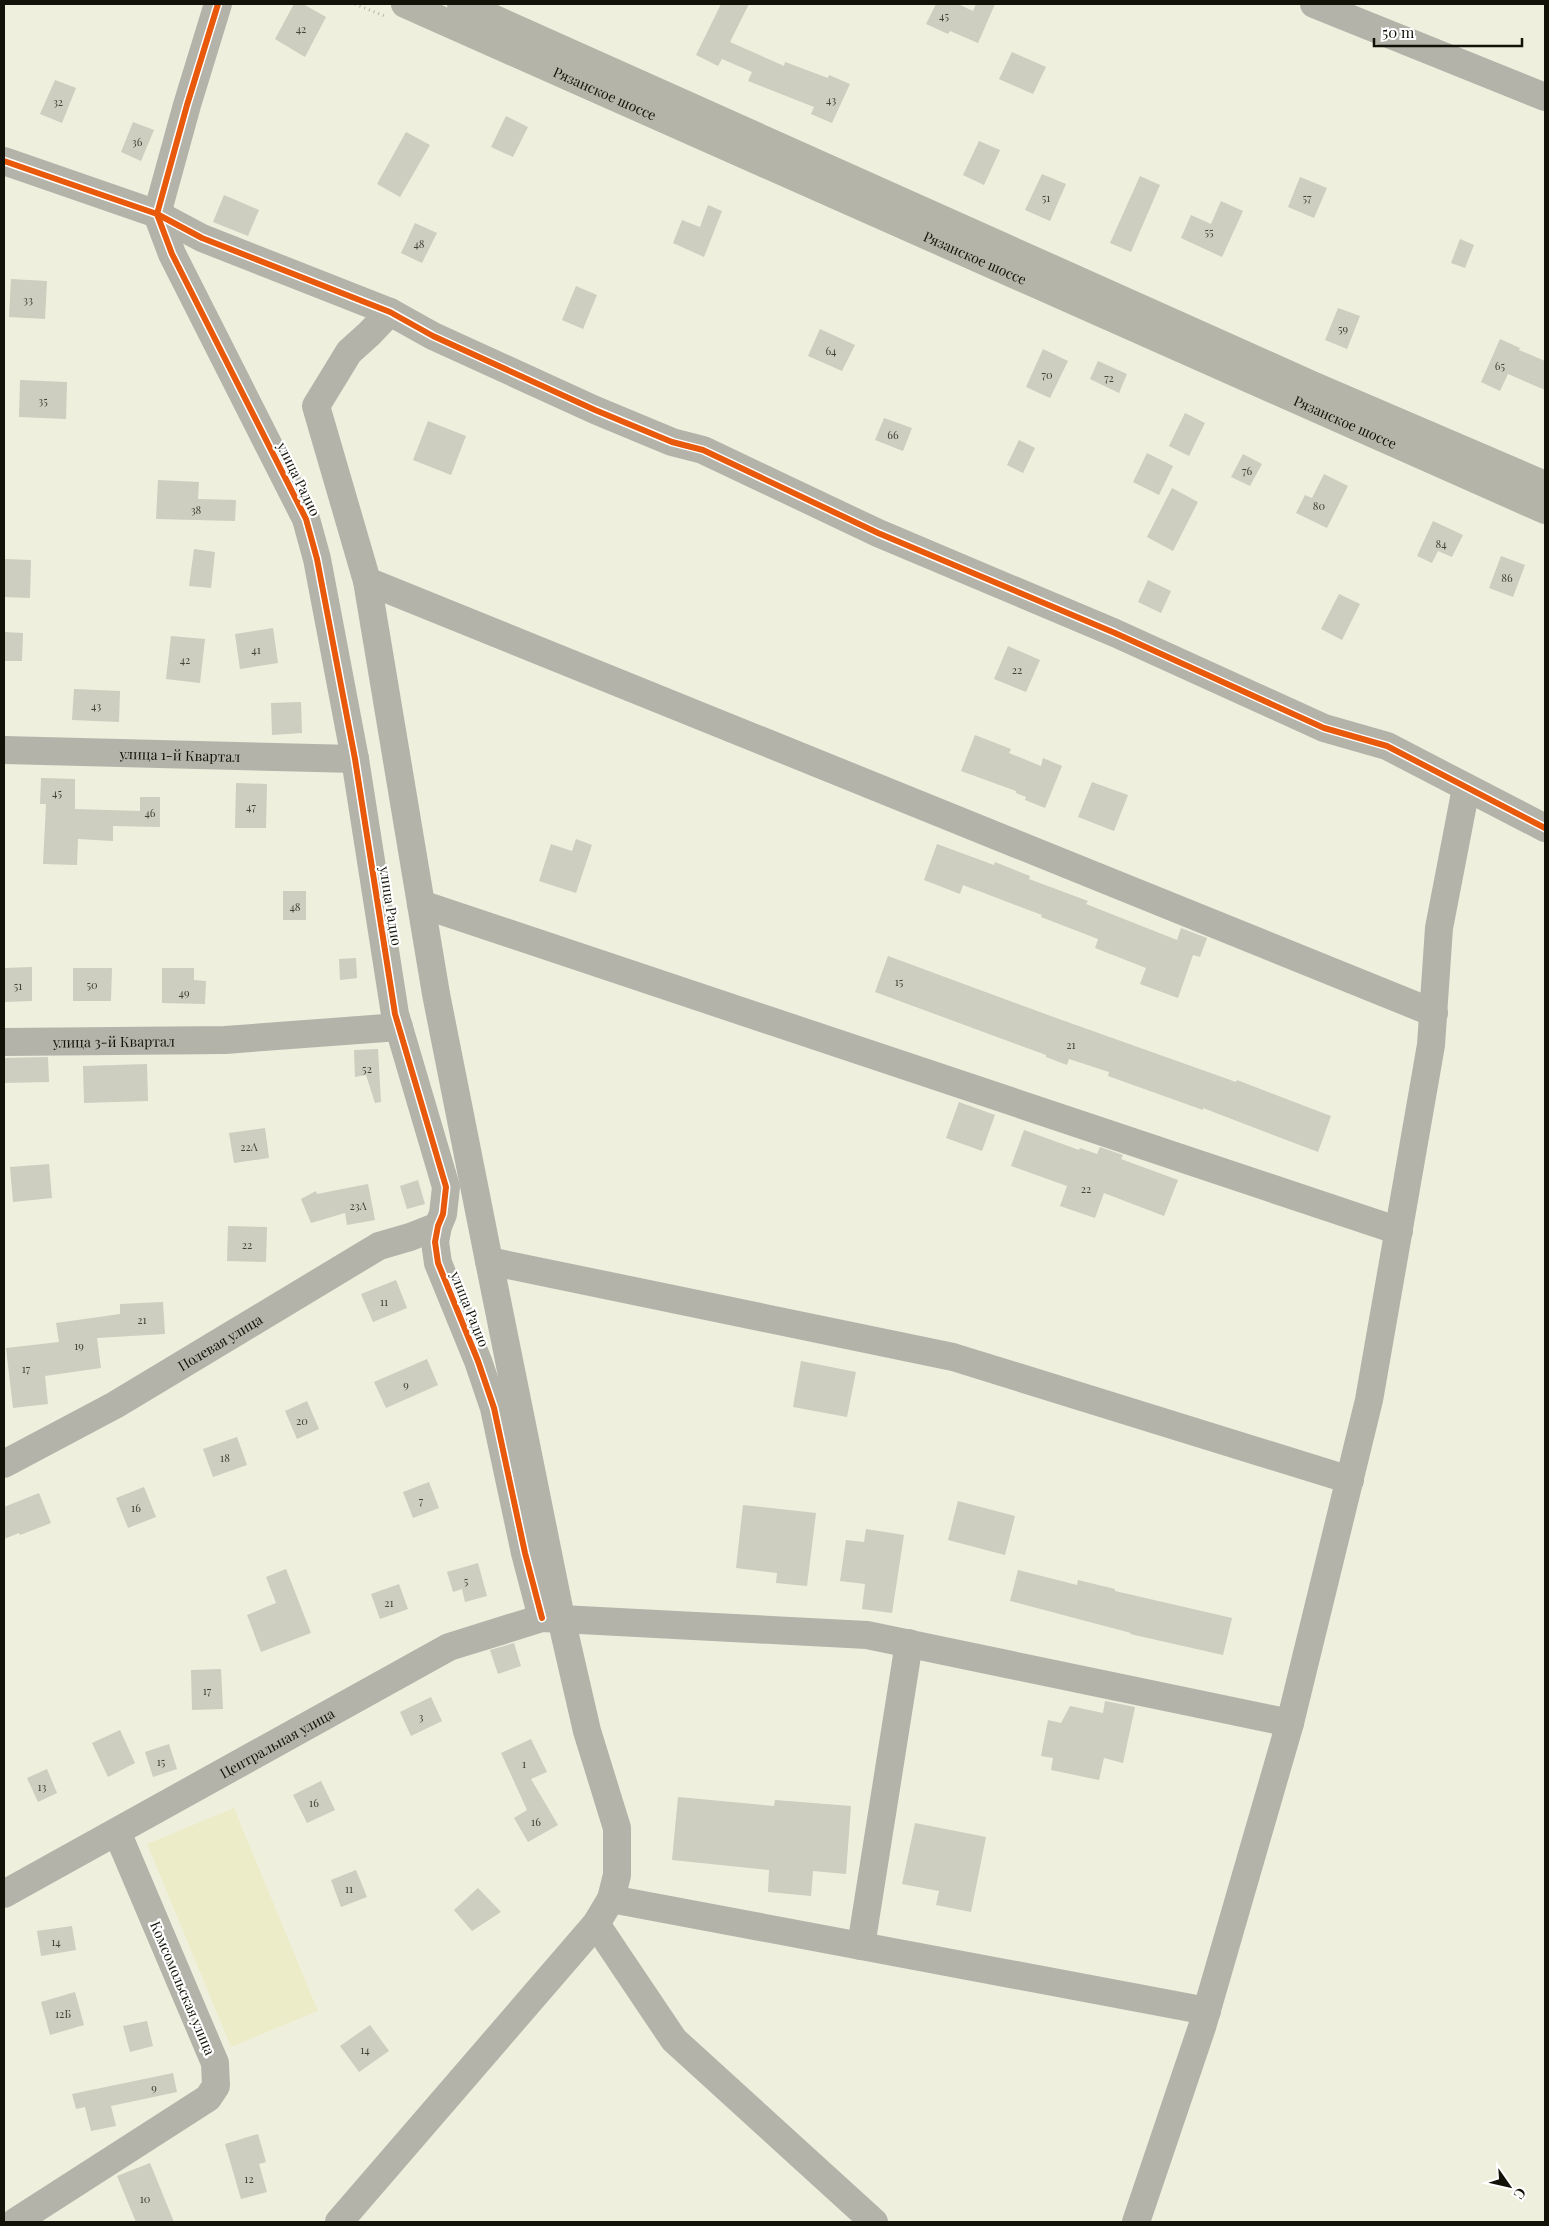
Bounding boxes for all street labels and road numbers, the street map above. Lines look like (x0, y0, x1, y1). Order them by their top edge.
street label: Рязанское шоссе (551, 62, 660, 124)
street label: Рязанское шоссе (921, 226, 1030, 288)
street label: Рязанское шоссе (1291, 390, 1400, 453)
street label: улица Радио (272, 438, 325, 519)
street label: улица 1-й Квартал (118, 743, 241, 766)
street label: улица Радио (375, 864, 407, 947)
street label: улица 3-й Квартал (52, 1031, 175, 1051)
street label: улица Радио (446, 1267, 494, 1350)
street label: Полевая улица (174, 1309, 266, 1375)
street label: Центральная улица (216, 1703, 338, 1782)
street label: Комсомольская улица (146, 1918, 220, 2058)

